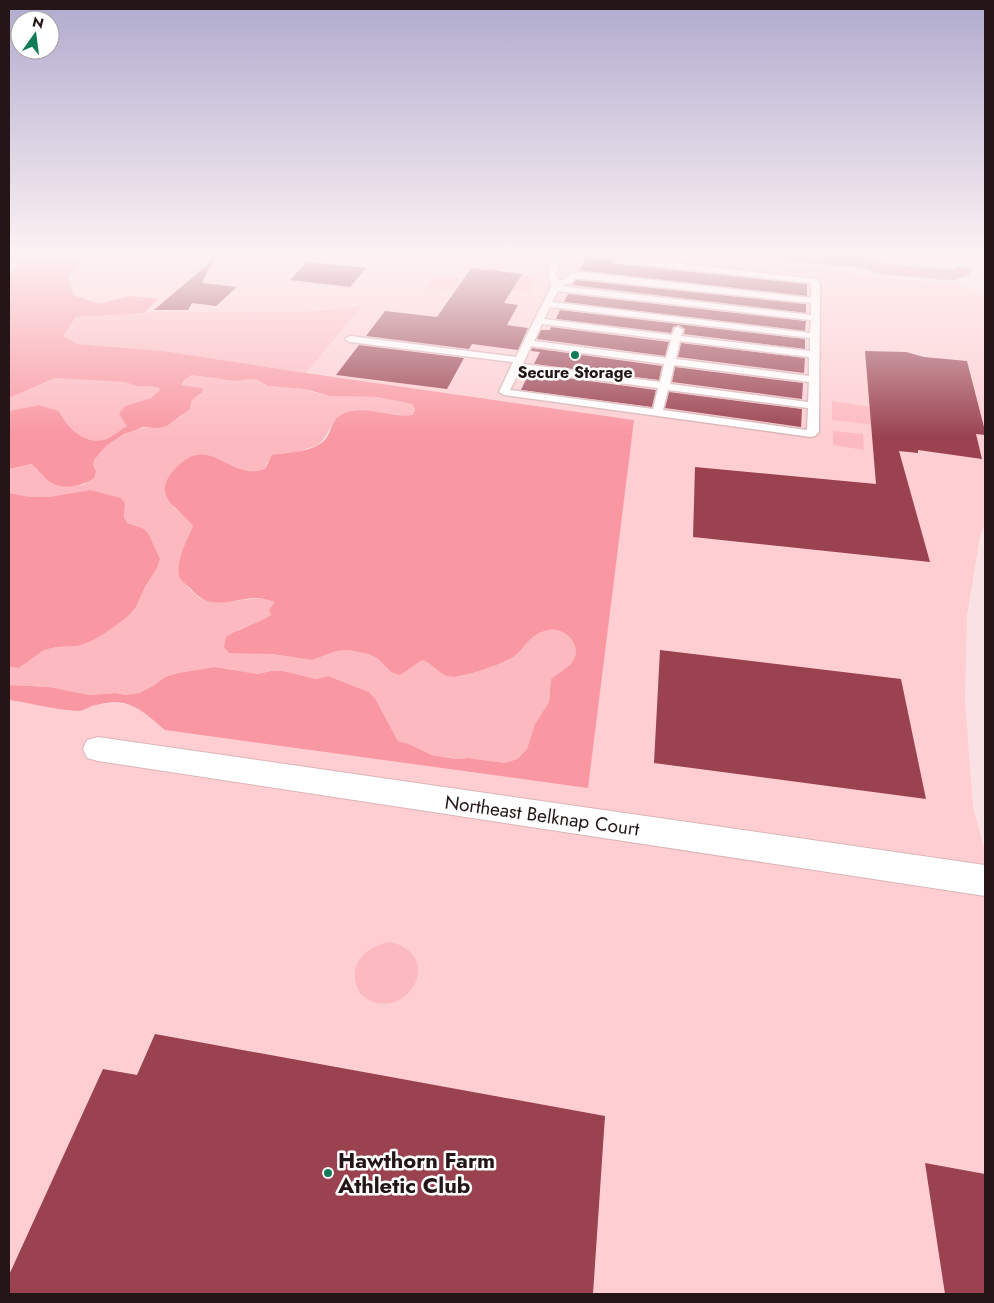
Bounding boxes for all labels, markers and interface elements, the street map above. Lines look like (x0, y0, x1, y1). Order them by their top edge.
north arrow (10, 10, 60, 60)
text: N (30, 11, 46, 33)
marker: Secure Storage (569, 349, 581, 361)
place label: Secure Storage (517, 361, 633, 384)
street label: Northeast Belknap Court (443, 788, 641, 843)
place label: Hawthorn Farm Athletic Club (337, 1144, 495, 1201)
marker: Hawthorn Farm Athletic Club (322, 1167, 334, 1179)

